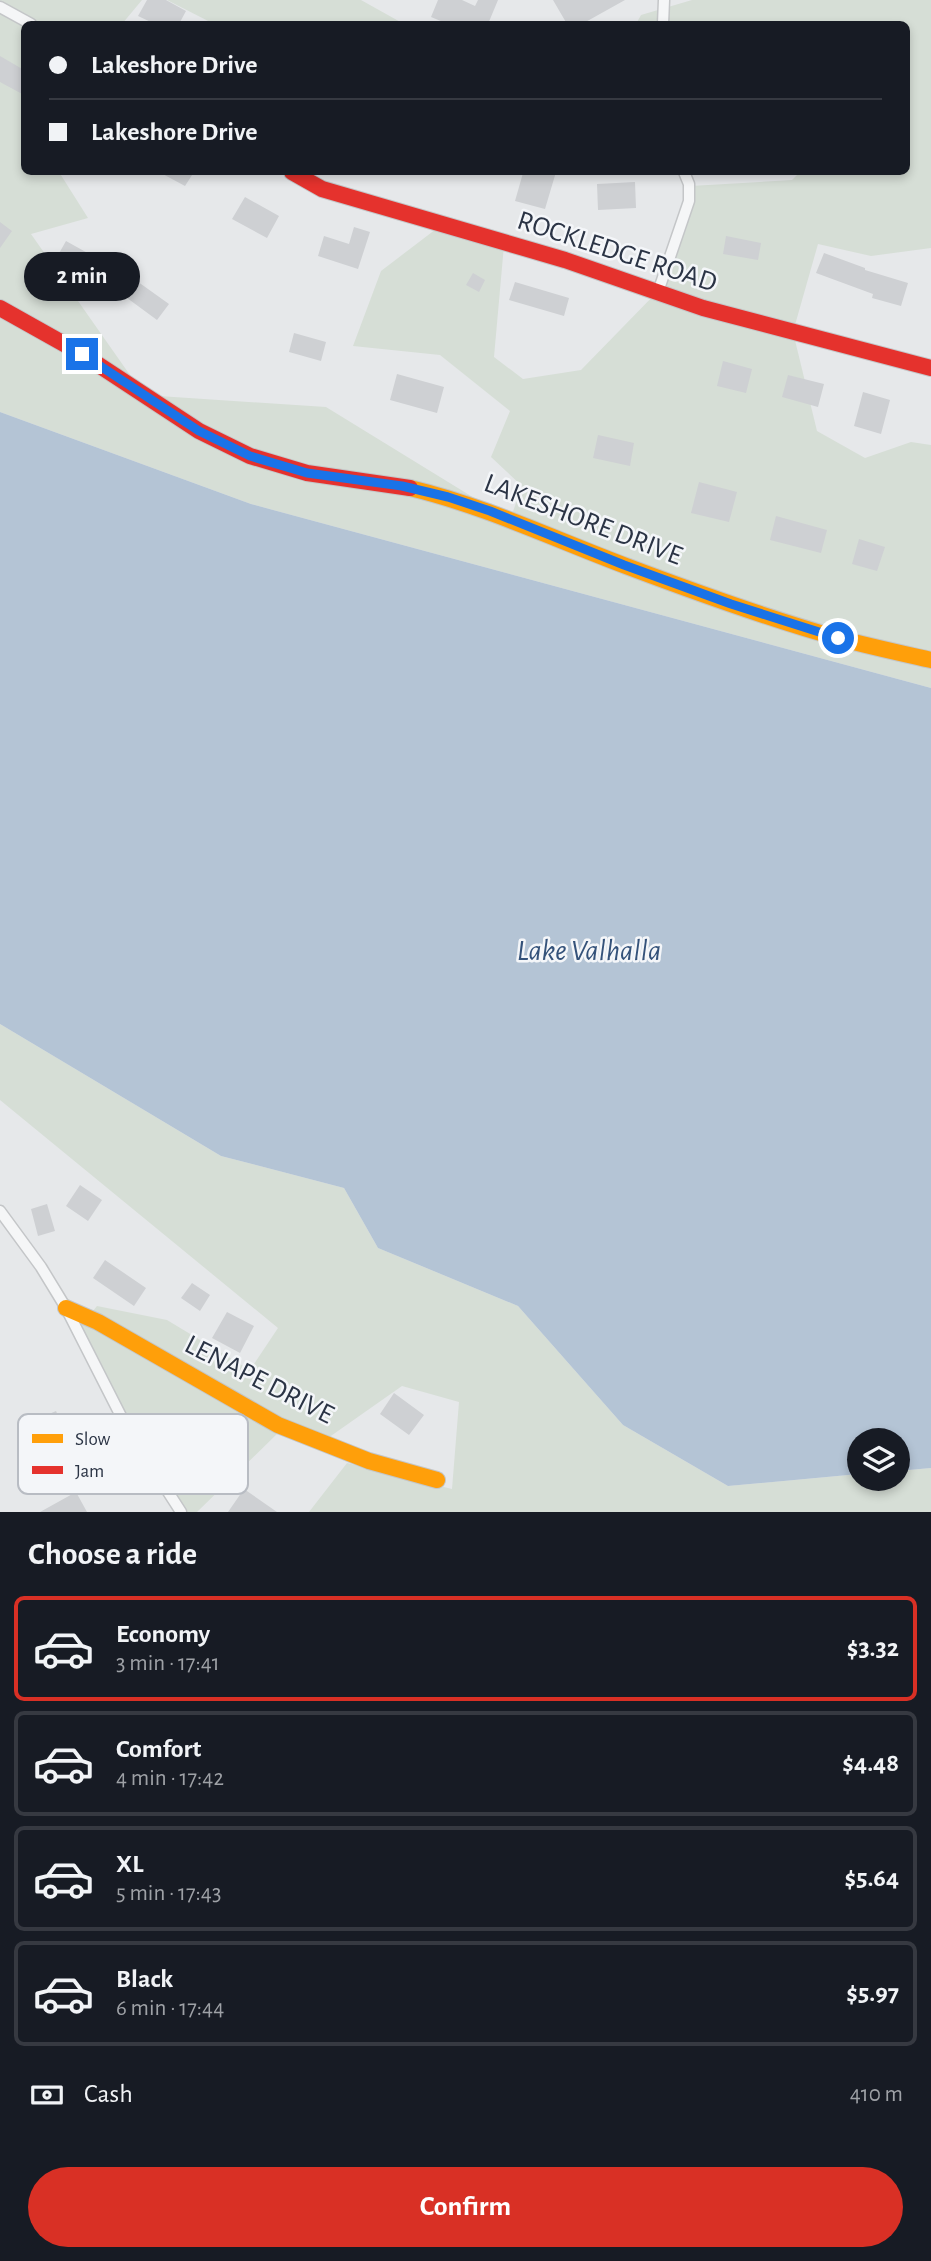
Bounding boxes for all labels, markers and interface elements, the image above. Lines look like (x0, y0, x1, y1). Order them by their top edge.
text: Lakeshore Drive (91, 52, 258, 78)
text: Lakeshore Drive (91, 119, 258, 145)
street label: ROCKLEDGE ROAD (514, 207, 720, 297)
callout: 2 min (24, 252, 140, 302)
text: 2 min (56, 265, 108, 288)
route end (66, 338, 98, 370)
street label: LAKESHORE DRIVE (480, 469, 686, 571)
route start (822, 622, 854, 654)
water label: Lake Valhalla (517, 936, 661, 966)
street label: LENAPE DRIVE (180, 1331, 338, 1429)
legend (18, 1414, 248, 1494)
map controls (847, 1428, 910, 1491)
button: layers (847, 1428, 910, 1491)
text: Slow (75, 1430, 111, 1449)
text: Jam (75, 1462, 104, 1481)
text: Choose a ride (28, 1538, 197, 1570)
icon: car (32, 1617, 95, 1680)
text: Economy (116, 1621, 210, 1647)
text: $3.32 (847, 1635, 899, 1661)
text: 3 min · 17:41 (116, 1652, 220, 1675)
icon: car (32, 1732, 95, 1795)
text: Comfort (116, 1736, 201, 1762)
text: $4.48 (842, 1750, 899, 1776)
text: 4 min · 17:42 (116, 1767, 224, 1790)
icon: car (32, 1847, 95, 1910)
text: XL (116, 1851, 143, 1877)
text: $5.64 (844, 1865, 899, 1891)
text: 5 min · 17:43 (116, 1882, 221, 1905)
icon: car (32, 1962, 95, 2025)
text: Black (116, 1966, 173, 1992)
text: $5.97 (846, 1980, 899, 2006)
text: 6 min · 17:44 (116, 1997, 224, 2020)
icon: cash (28, 2076, 66, 2114)
text: Cash (84, 2081, 133, 2107)
text: 410 m (850, 2083, 903, 2106)
button: Confirm (28, 2167, 903, 2247)

